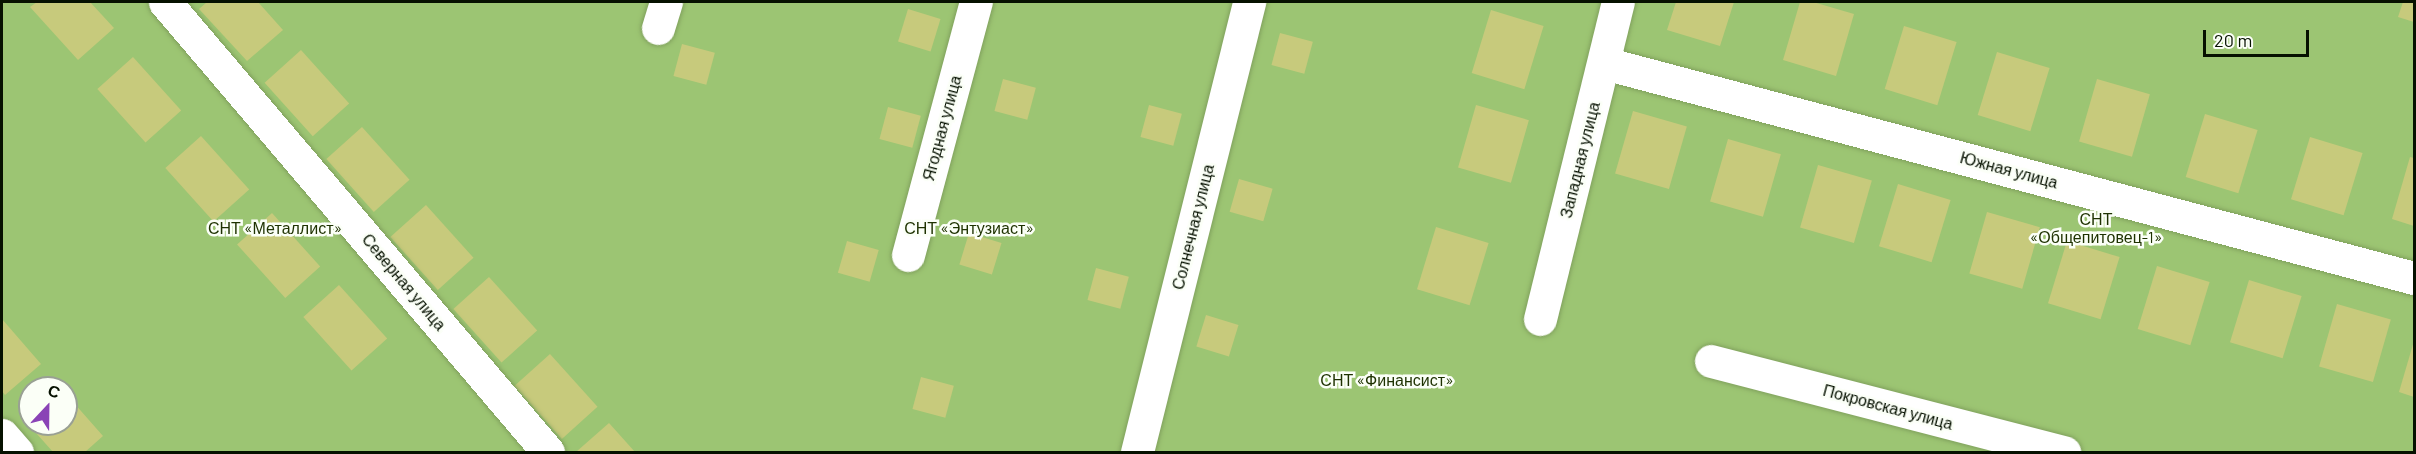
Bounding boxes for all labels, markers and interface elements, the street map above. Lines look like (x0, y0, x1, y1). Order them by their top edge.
scale bar (2206, 18, 2312, 56)
text: 20 m (2214, 29, 2252, 51)
street label: Ягодная улица (919, 73, 965, 183)
street label: Западная улица (1556, 100, 1604, 220)
street label: Южная улица (1958, 148, 2060, 192)
street label: Солнечная улица (1168, 162, 1218, 292)
park label: СНТ «Общепитовец-1» (2030, 209, 2162, 247)
park label: СНТ «Металлист» (208, 218, 342, 238)
park label: СНТ «Энтузиаст» (904, 218, 1034, 238)
street label: Северная улица (358, 230, 450, 334)
park label: СНТ «Финансист» (1320, 370, 1454, 390)
north arrow (18, 376, 78, 436)
text: С (45, 380, 63, 402)
street label: Покровская улица (1821, 380, 1955, 434)

